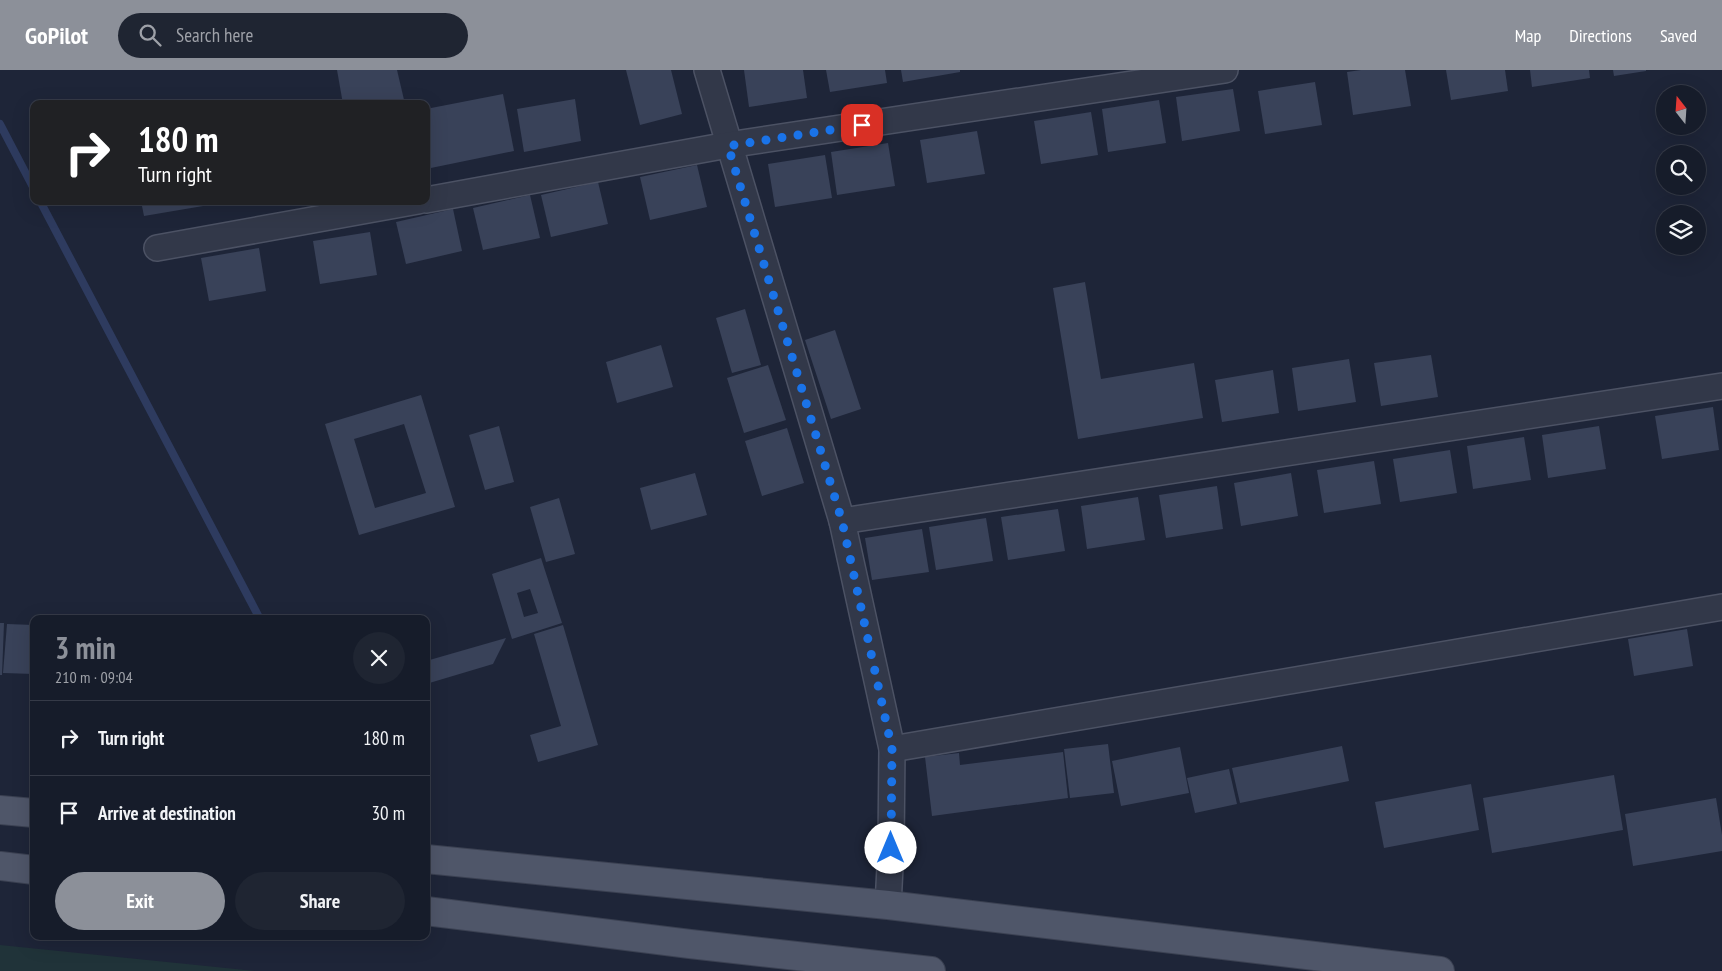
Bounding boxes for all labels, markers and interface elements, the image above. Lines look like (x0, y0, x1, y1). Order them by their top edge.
search box (118, 13, 468, 58)
text: GoPilot (25, 20, 88, 51)
icon: search (136, 21, 164, 49)
text: Search here (176, 23, 253, 47)
text: Map (1515, 24, 1541, 47)
text: Directions (1569, 24, 1632, 47)
text: Saved (1660, 24, 1697, 47)
north arrow (1656, 85, 1706, 135)
map controls (1656, 85, 1706, 255)
pin (841, 104, 883, 146)
icon: arrive (848, 111, 876, 139)
text: 180 m (138, 116, 219, 162)
icon: right (55, 120, 120, 185)
button: search (1656, 145, 1706, 195)
text: Turn right (138, 160, 212, 188)
button: layers (1656, 205, 1706, 255)
text: 3 min (55, 628, 116, 667)
button: close (353, 632, 405, 684)
text: 210 m · 09:04 (55, 667, 133, 687)
icon: right (55, 724, 83, 752)
text: Turn right (98, 726, 164, 750)
text: 180 m (363, 726, 405, 750)
icon: arrive (55, 799, 83, 827)
text: Arrive at destination (98, 801, 236, 825)
text: 30 m (372, 801, 405, 825)
position arrow (864, 821, 916, 873)
button: Exit (55, 872, 225, 930)
button: Share (235, 872, 405, 930)

